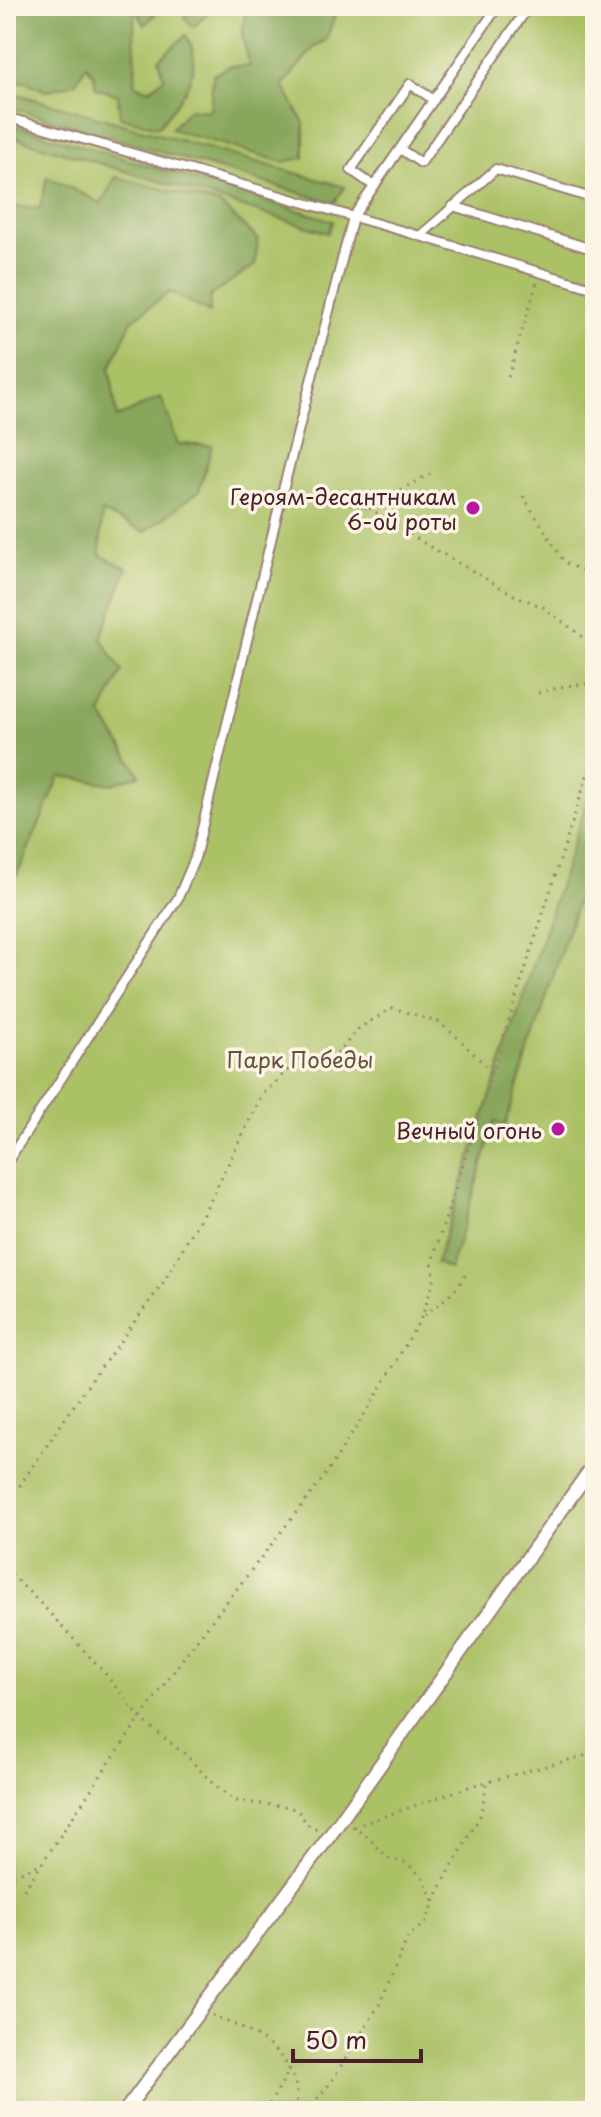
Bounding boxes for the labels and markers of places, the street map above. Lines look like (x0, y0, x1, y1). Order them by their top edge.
place label: Героям-десантникам 6-ой роты (230, 479, 457, 537)
marker: Героям-десантникам 6-ой роты (464, 499, 482, 517)
place label: Вечный огонь (396, 1113, 542, 1146)
marker: Вечный огонь (549, 1120, 567, 1138)

